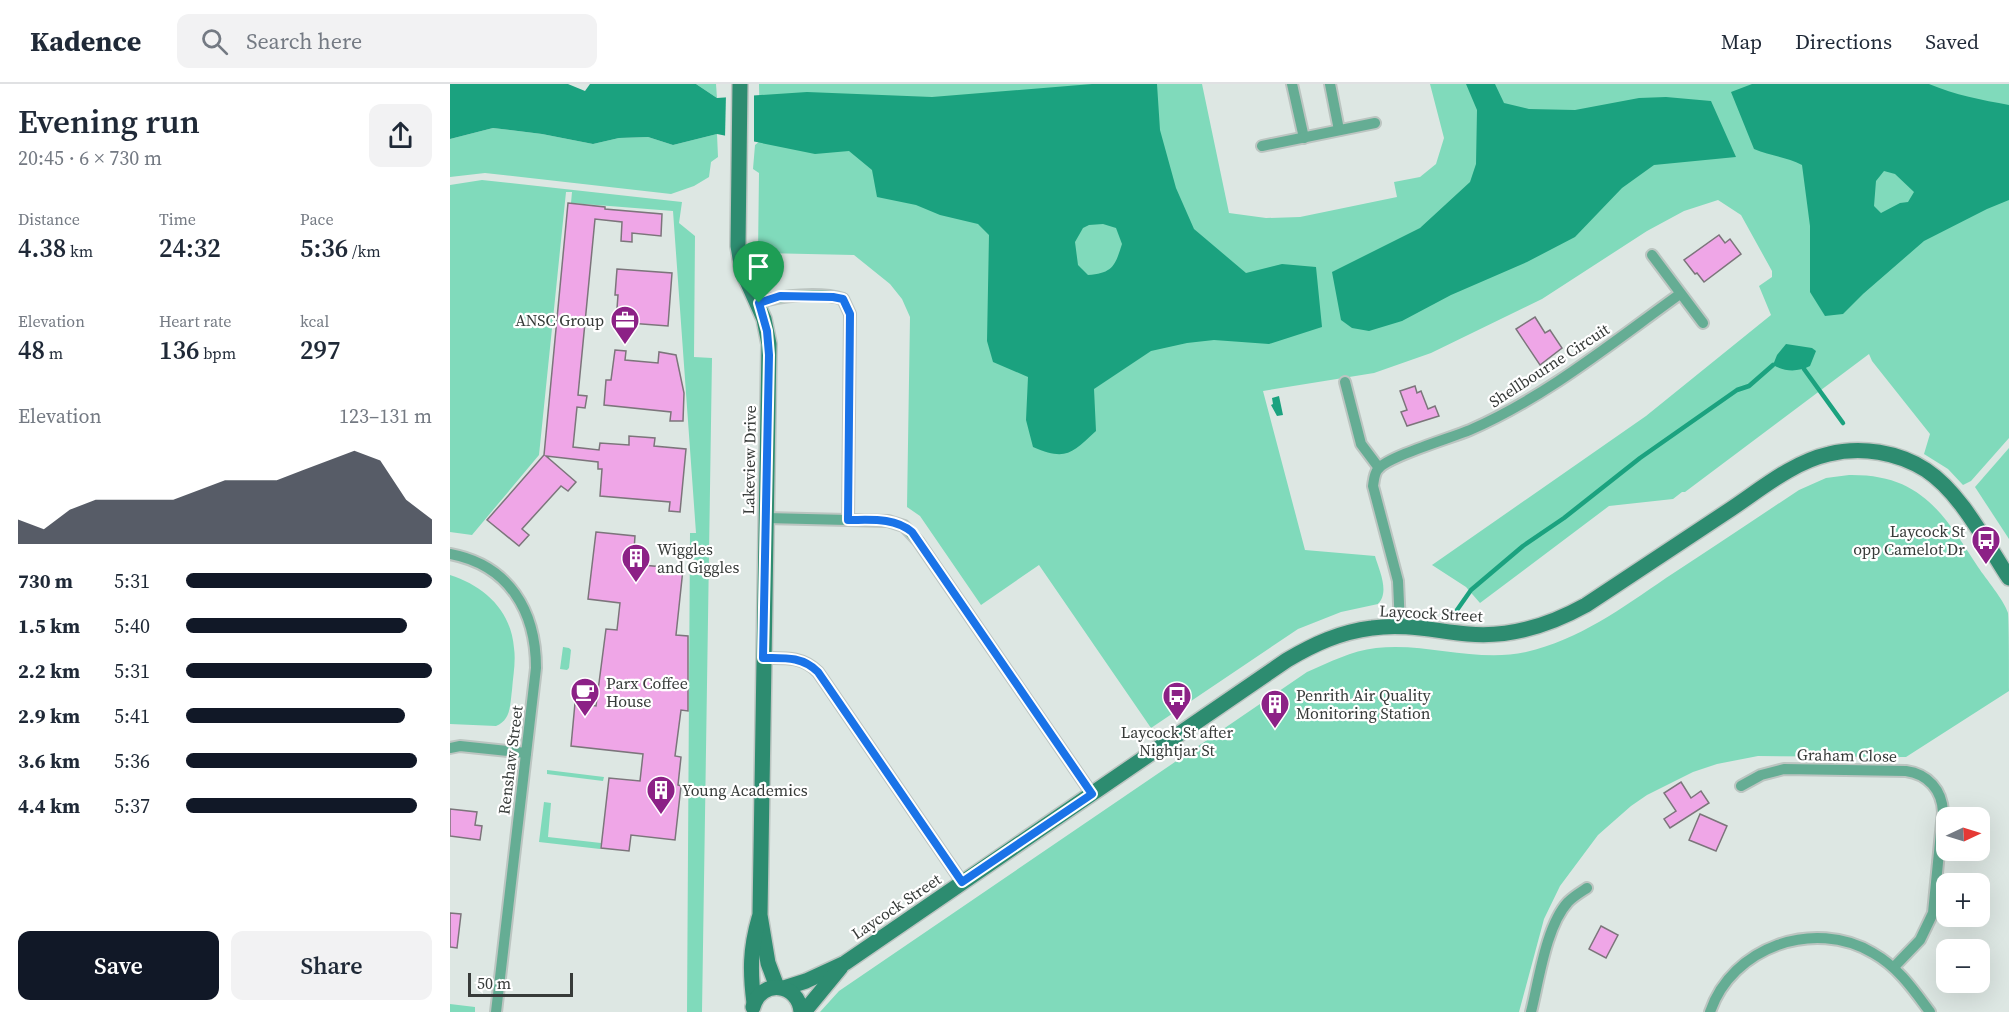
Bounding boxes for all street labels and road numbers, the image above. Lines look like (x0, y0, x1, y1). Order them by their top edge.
street label: Shellbourne Circuit (1485, 317, 1614, 412)
street label: Lakeview Drive (737, 405, 761, 515)
street label: Laycock Street (1379, 599, 1484, 627)
street label: Renshaw Street (492, 703, 528, 816)
street label: Graham Close (1797, 743, 1897, 767)
street label: Laycock Street (847, 868, 946, 944)

